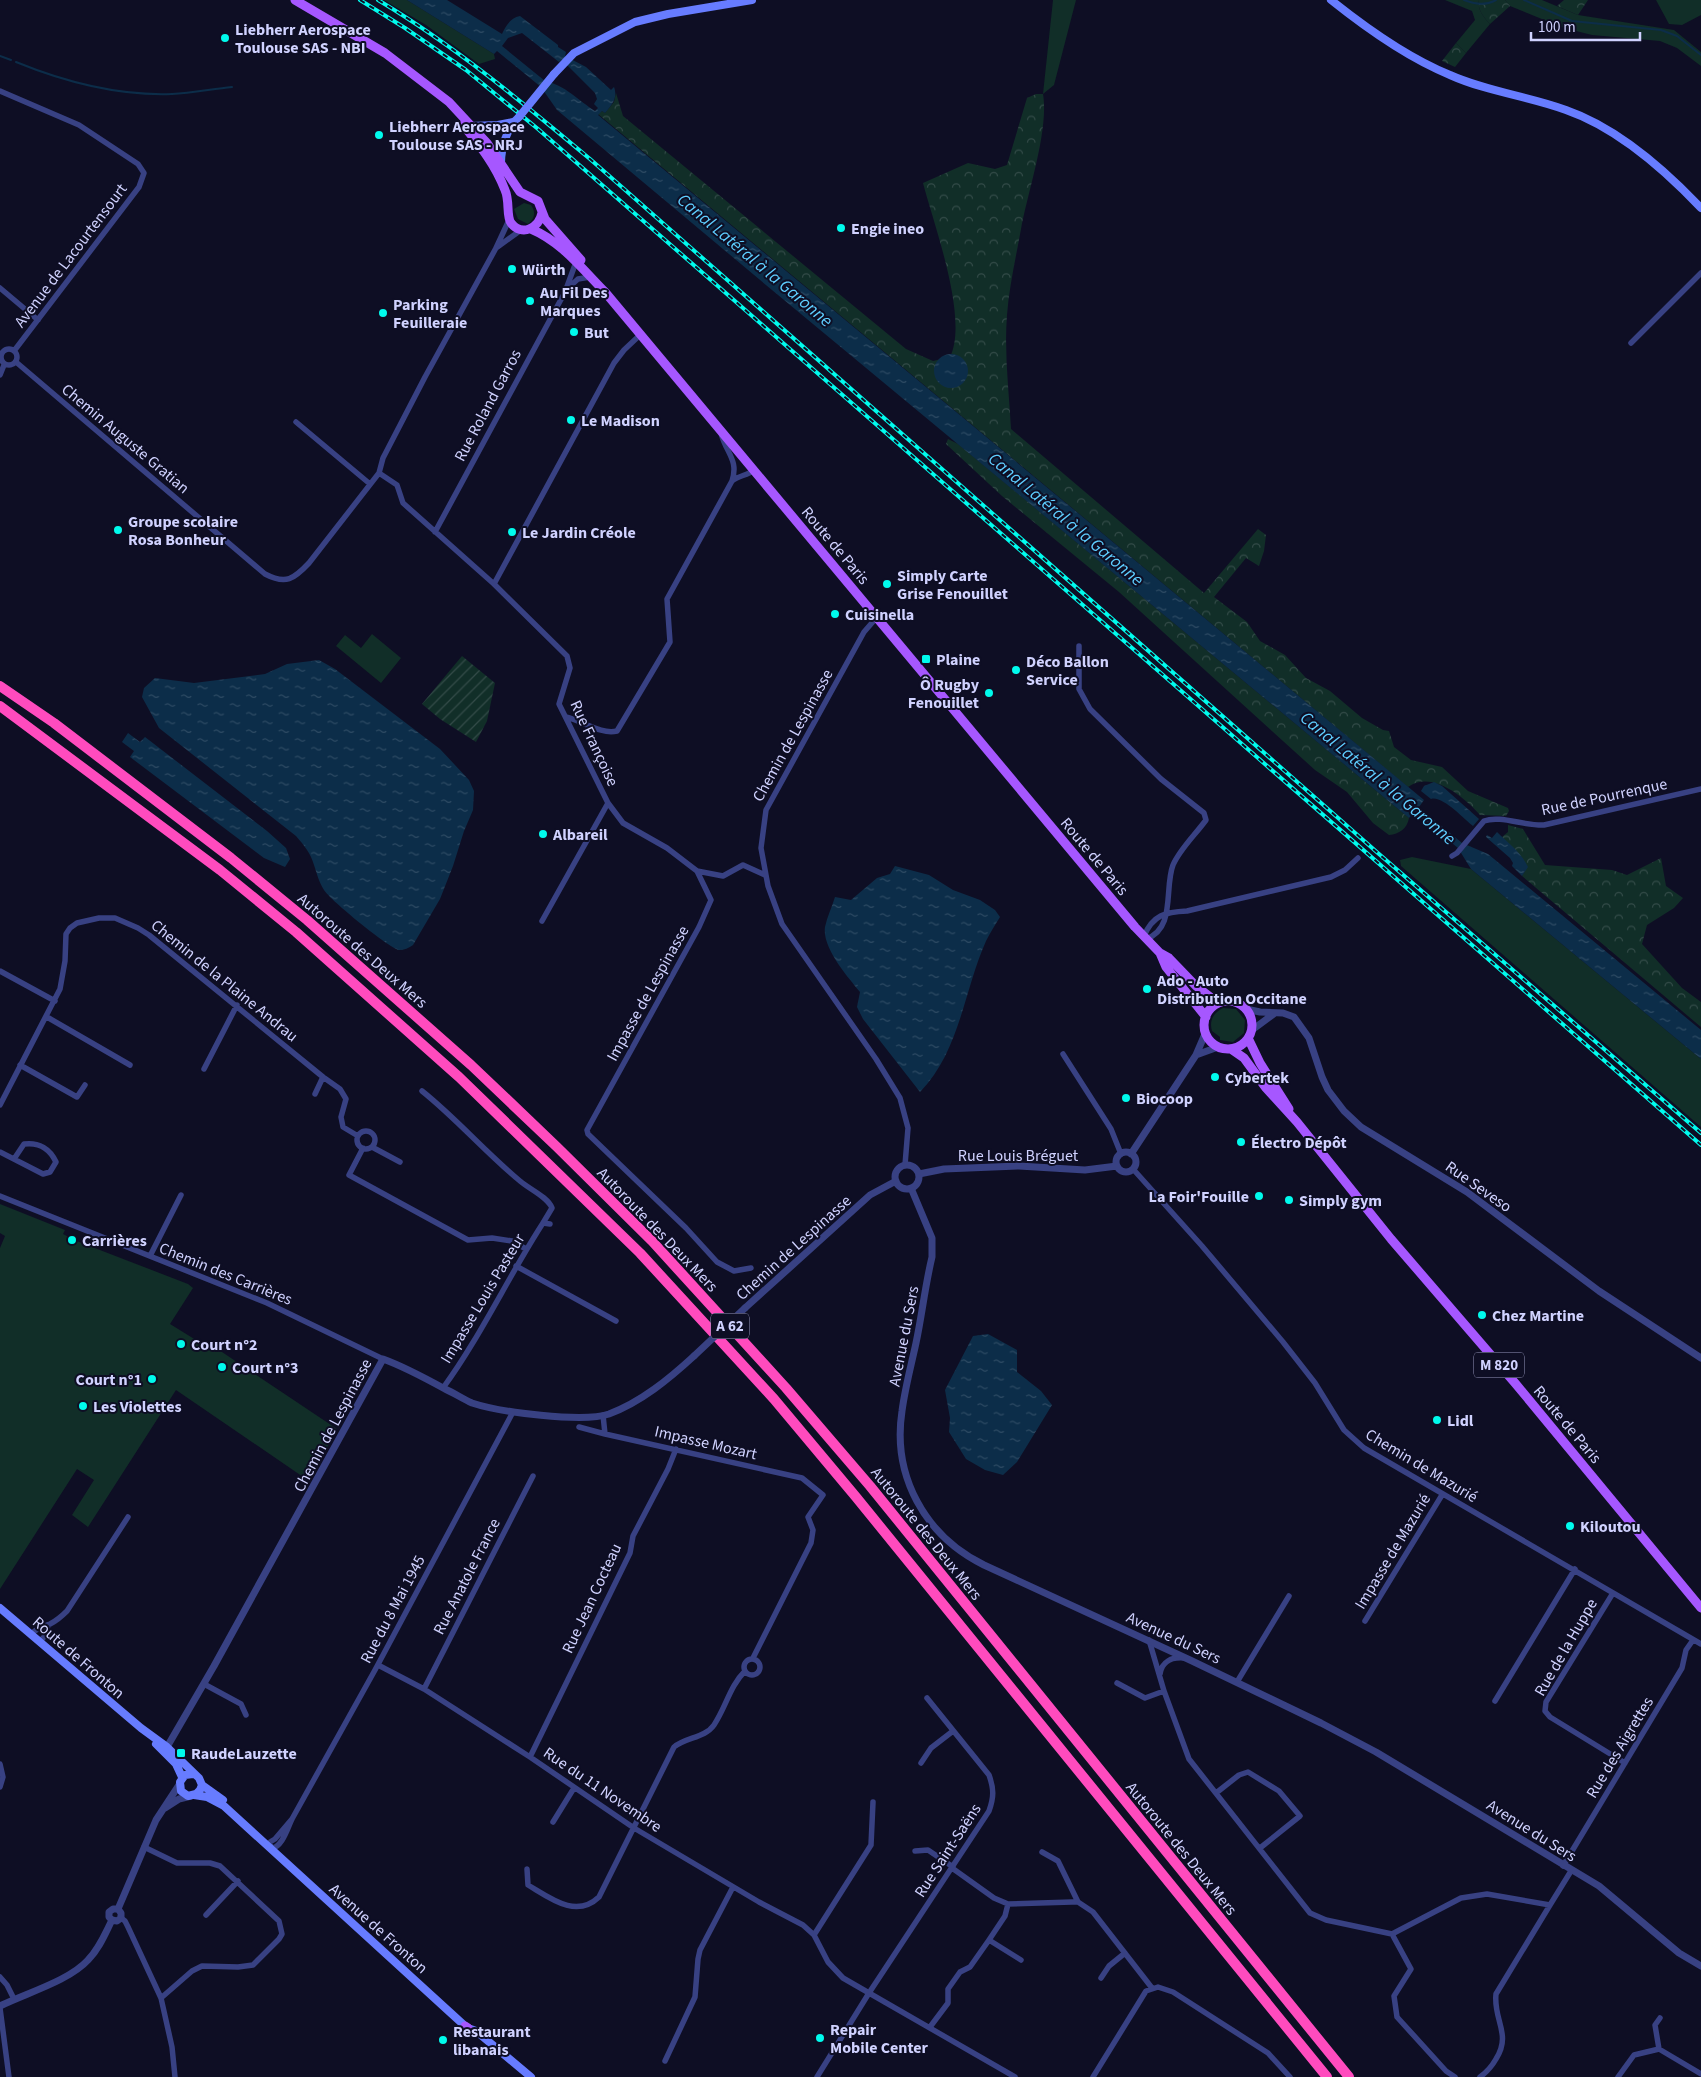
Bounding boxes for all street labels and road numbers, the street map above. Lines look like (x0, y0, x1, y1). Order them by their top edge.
street label: Avenue de Lacourtensourt (9, 179, 133, 332)
street label: Rue Roland Garros (449, 345, 527, 465)
street label: Chemin Auguste Gratian (57, 379, 194, 499)
street label: Route de Paris (796, 502, 874, 589)
street label: Chemin de Lespinasse (747, 665, 838, 806)
street label: Rue Françoise (565, 697, 624, 790)
street label: Rue de Pourrenque (1539, 773, 1669, 821)
street label: Route de Paris (1055, 813, 1133, 900)
street label: Autoroute des Deux Mers (293, 888, 432, 1014)
street label: Chemin de la Plaine Andrau (146, 914, 303, 1047)
street label: Impasse de Lespinasse (601, 922, 694, 1065)
street label: Rue Louis Bréguet (958, 1145, 1079, 1167)
street label: Rue Seveso (1441, 1156, 1516, 1218)
street label: Autoroute des Deux Mers (592, 1163, 723, 1297)
street label: Chemin de Lespinasse (731, 1190, 856, 1305)
street label: Impasse Louis Pasteur (435, 1229, 531, 1368)
street label: Chemin des Carrières (156, 1237, 296, 1311)
street label: Avenue du Sers (883, 1284, 925, 1388)
road number: A 62 (711, 1314, 749, 1338)
road number: M 820 (1474, 1352, 1524, 1378)
street label: Chemin de Lespinasse (288, 1355, 377, 1496)
street label: Route de Paris (1528, 1381, 1606, 1468)
street label: Impasse Mozart (652, 1421, 760, 1466)
street label: Chemin de Mazurié (1361, 1424, 1482, 1508)
street label: Autoroute des Deux Mers (866, 1462, 987, 1605)
street label: Impasse de Mazurié (1350, 1490, 1436, 1613)
street label: Rue Anatole France (428, 1514, 506, 1638)
street label: Rue Jean Cocteau (557, 1540, 627, 1657)
street label: Rue du 8 Mai 1945 (355, 1552, 431, 1667)
street label: Rue de la Huppe (1529, 1595, 1603, 1700)
street label: Avenue du Sers (1123, 1606, 1225, 1670)
street label: Route de Fronton (27, 1612, 129, 1704)
street label: Rue des Aigrettes (1581, 1693, 1659, 1802)
street label: Rue du 11 Novembre (539, 1742, 666, 1838)
street label: Autoroute des Deux Mers (1121, 1777, 1242, 1920)
street label: Avenue du Sers (1482, 1794, 1581, 1867)
street label: Rue Saint-Saëns (909, 1799, 987, 1902)
street label: Avenue de Fronton (324, 1879, 432, 1979)

